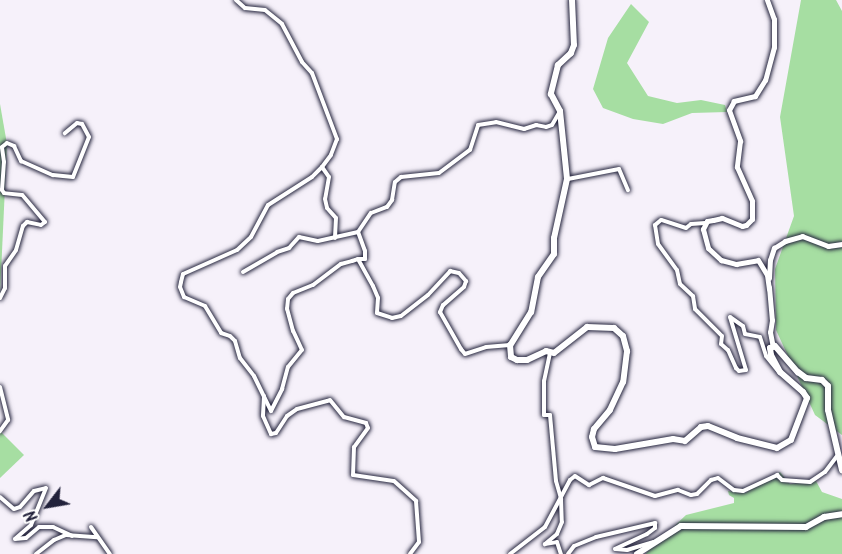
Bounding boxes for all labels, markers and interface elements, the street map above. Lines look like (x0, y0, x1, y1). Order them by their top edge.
north arrow (18, 476, 78, 536)
text: N (19, 505, 45, 526)

